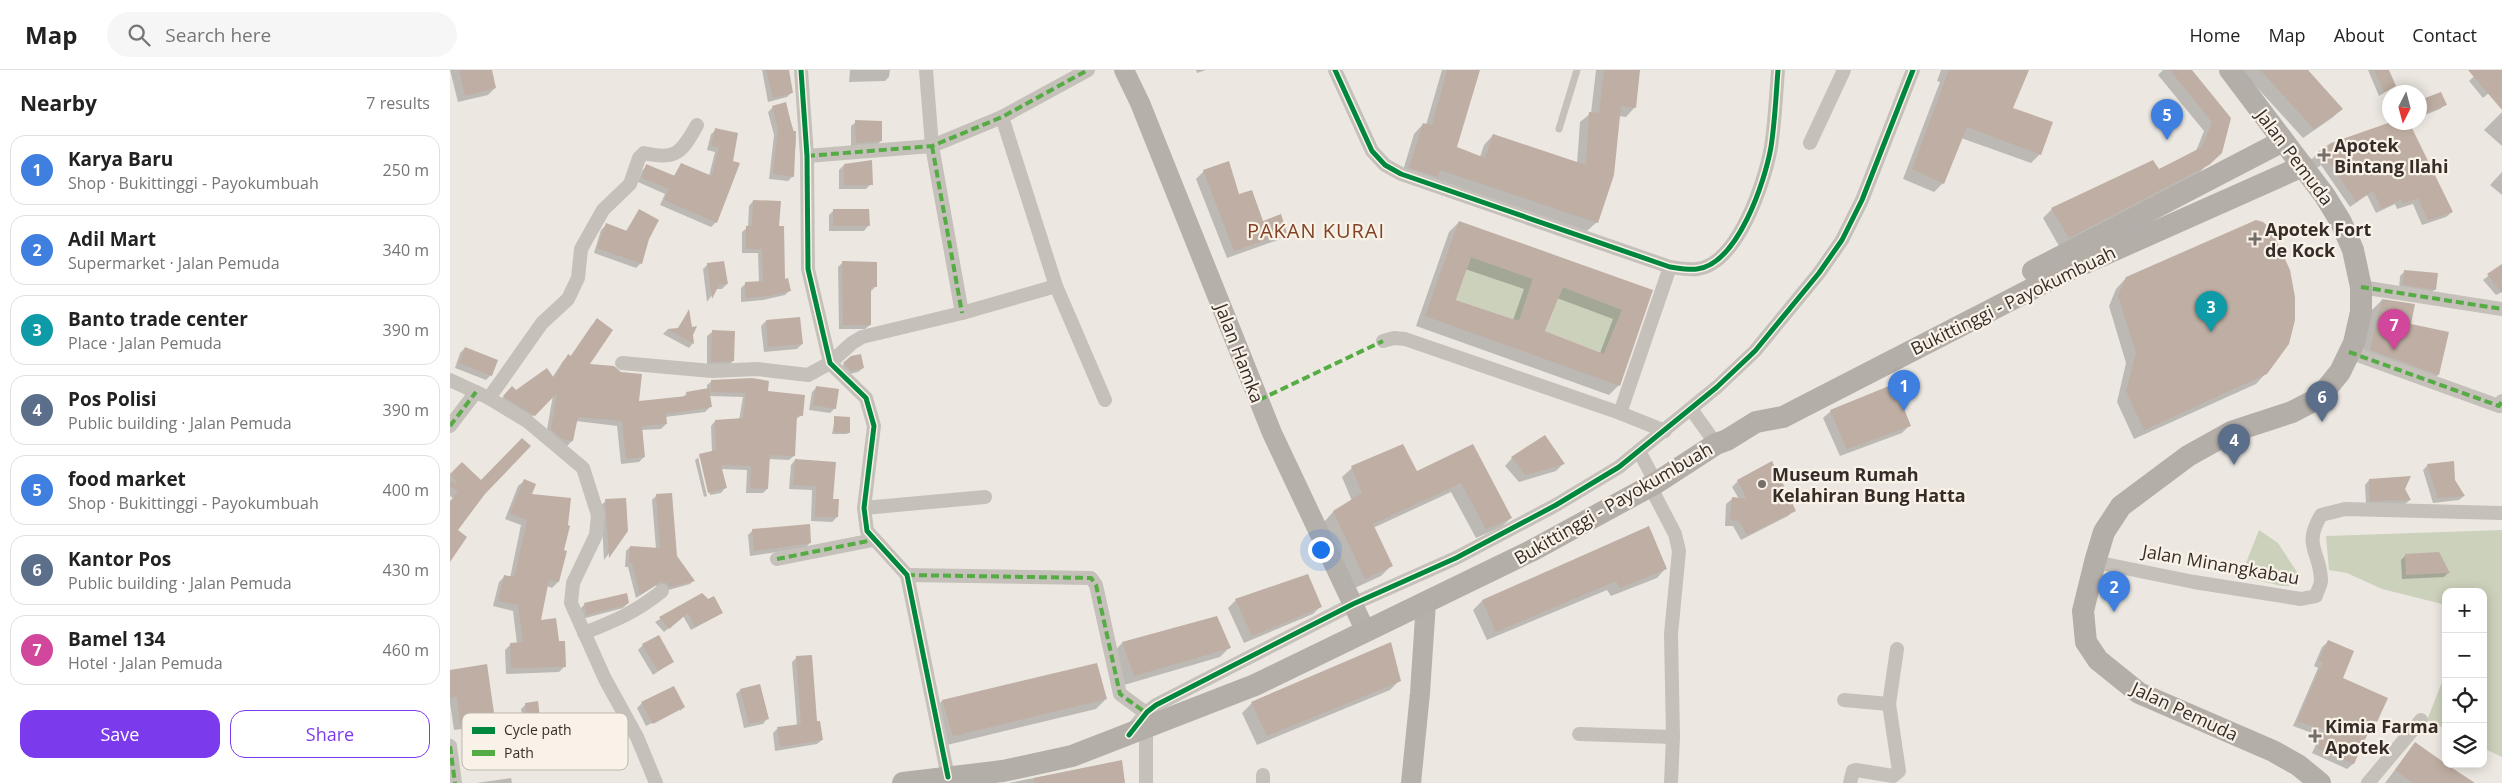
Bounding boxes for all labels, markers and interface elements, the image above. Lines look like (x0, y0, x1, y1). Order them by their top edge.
search box (107, 12, 457, 57)
text: Map (25, 18, 77, 51)
icon: search (125, 21, 153, 49)
text: Search here (165, 22, 271, 48)
text: Home (2190, 23, 2240, 47)
text: Map (2268, 23, 2306, 47)
text: About (2334, 23, 2384, 47)
text: Contact (2412, 23, 2477, 47)
north arrow (2382, 85, 2427, 130)
text: Nearby (20, 89, 97, 117)
text: 7 results (366, 92, 430, 114)
pin: 5 (2151, 99, 2183, 140)
street label: Jalan Pemuda (2250, 102, 2339, 210)
place label: Apotek Bintang Ilahi (2334, 133, 2448, 178)
text: Karya Baru (68, 146, 173, 172)
marker: Apotek Bintang Ilahi (2318, 149, 2330, 161)
text: 1 (32, 159, 42, 181)
text: 250 m (383, 159, 429, 181)
text: Shop · Bukittinggi - Payokumbuah (68, 172, 319, 194)
district label: PAKAN KURAI (1247, 217, 1385, 244)
place label: Apotek Fort de Kock (2265, 217, 2371, 262)
text: Adil Mart (68, 226, 156, 252)
marker: Apotek Fort de Kock (2249, 233, 2261, 245)
text: 2 (32, 239, 42, 261)
text: 340 m (383, 239, 429, 261)
street label: Bukittinggi - Payokumbuah (1907, 240, 2119, 360)
text: Supermarket · Jalan Pemuda (68, 252, 280, 274)
pin: 3 (2195, 291, 2227, 332)
street label: Jalan Hamka (1209, 298, 1270, 406)
text: Banto trade center (68, 306, 248, 332)
pin: 7 (2378, 309, 2410, 350)
text: 3 (32, 319, 42, 341)
text: 390 m (383, 319, 429, 341)
text: Place · Jalan Pemuda (68, 332, 222, 354)
pin: 1 (1888, 370, 1920, 411)
pin: 6 (2306, 381, 2338, 422)
text: Pos Polisi (68, 386, 157, 412)
text: 4 (32, 399, 42, 421)
text: 390 m (383, 399, 429, 421)
text: Public building · Jalan Pemuda (68, 412, 292, 434)
pin: 4 (2218, 424, 2250, 465)
street label: Bukittinggi - Payokumbuah (1509, 436, 1717, 570)
place label: Museum Rumah Kelahiran Bung Hatta (1772, 462, 1966, 507)
text: food market (68, 466, 186, 492)
marker: Museum Rumah Kelahiran Bung Hatta (1756, 478, 1768, 490)
text: 5 (32, 479, 42, 501)
text: 400 m (383, 479, 429, 501)
text: Shop · Bukittinggi - Payokumbuah (68, 492, 319, 514)
your location (1308, 537, 1334, 563)
street label: Jalan Minangkabau (2139, 538, 2301, 590)
text: Kantor Pos (68, 546, 171, 572)
text: 6 (32, 559, 42, 581)
text: 430 m (383, 559, 429, 581)
pin: 2 (2098, 571, 2130, 612)
text: Public building · Jalan Pemuda (68, 572, 292, 594)
map controls (2442, 588, 2487, 768)
button: + (2442, 588, 2487, 633)
text: Bamel 134 (68, 626, 165, 652)
button: − (2442, 633, 2487, 678)
text: 7 (32, 639, 42, 661)
text: 460 m (383, 639, 429, 661)
text: Hotel · Jalan Pemuda (68, 652, 223, 674)
street label: Jalan Pemuda (2126, 675, 2242, 746)
button: locate (2442, 678, 2487, 723)
button: Save (20, 710, 220, 758)
button: Share (230, 710, 430, 758)
legend (462, 713, 628, 770)
place label: Kimia Farma Apotek (2325, 714, 2439, 759)
text: Cycle path (504, 720, 572, 739)
button: layers (2442, 723, 2487, 768)
marker: Kimia Farma Apotek (2309, 730, 2321, 742)
text: Path (504, 743, 534, 762)

